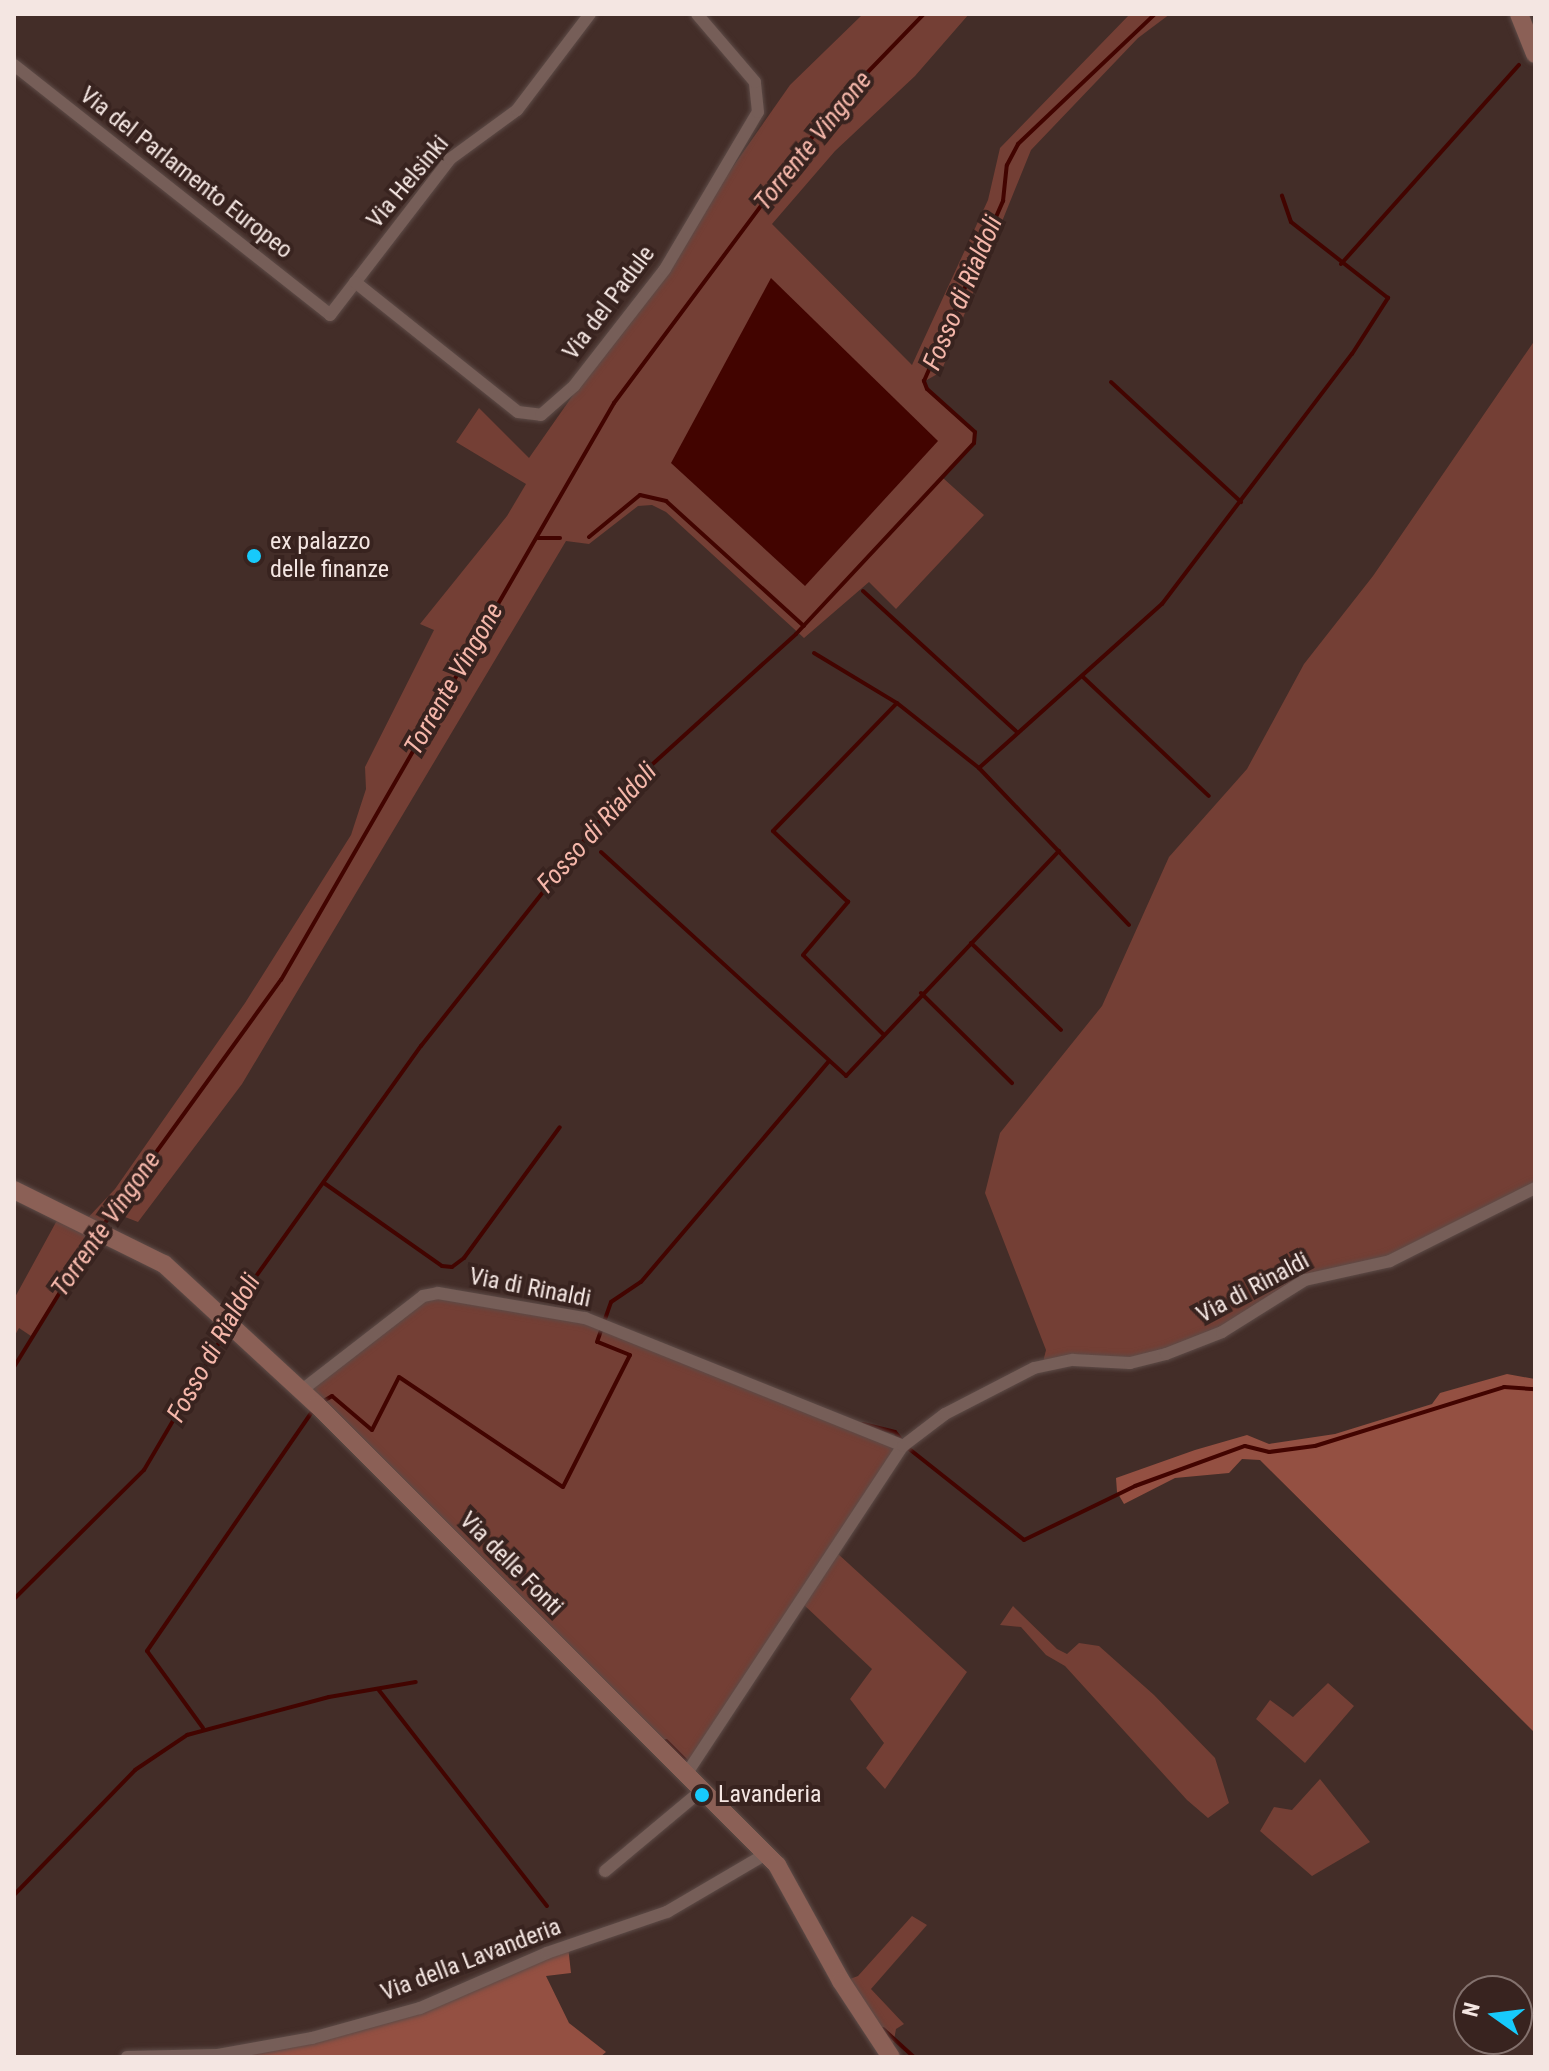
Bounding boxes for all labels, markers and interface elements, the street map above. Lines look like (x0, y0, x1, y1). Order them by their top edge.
water label: Torrente Vingone (747, 65, 879, 217)
street label: Via del Parlamento Europeo (74, 81, 298, 265)
street label: Via Helsinki (361, 130, 455, 234)
water label: Fosso di Rialdoli (917, 211, 1009, 375)
street label: Via del Padule (557, 240, 661, 366)
place label: ex palazzo delle finanze (270, 528, 389, 584)
marker: ex palazzo delle finanze (245, 547, 263, 565)
water label: Torrente Vingone (398, 598, 510, 760)
water label: Fosso di Rialdoli (531, 757, 663, 899)
water label: Torrente Vingone (44, 1145, 168, 1303)
street label: Via di Rinaldi (1192, 1246, 1314, 1330)
street label: Via di Rinaldi (467, 1262, 593, 1314)
water label: Fosso di Rialdoli (161, 1269, 267, 1427)
street label: Via delle Fonti (453, 1506, 569, 1622)
place label: Lavanderia (718, 1781, 821, 1809)
marker: Lavanderia (693, 1786, 711, 1804)
street label: Via della Lavanderia (377, 1912, 565, 2008)
north arrow (1453, 1975, 1533, 2055)
text: N (1457, 2000, 1485, 2019)

